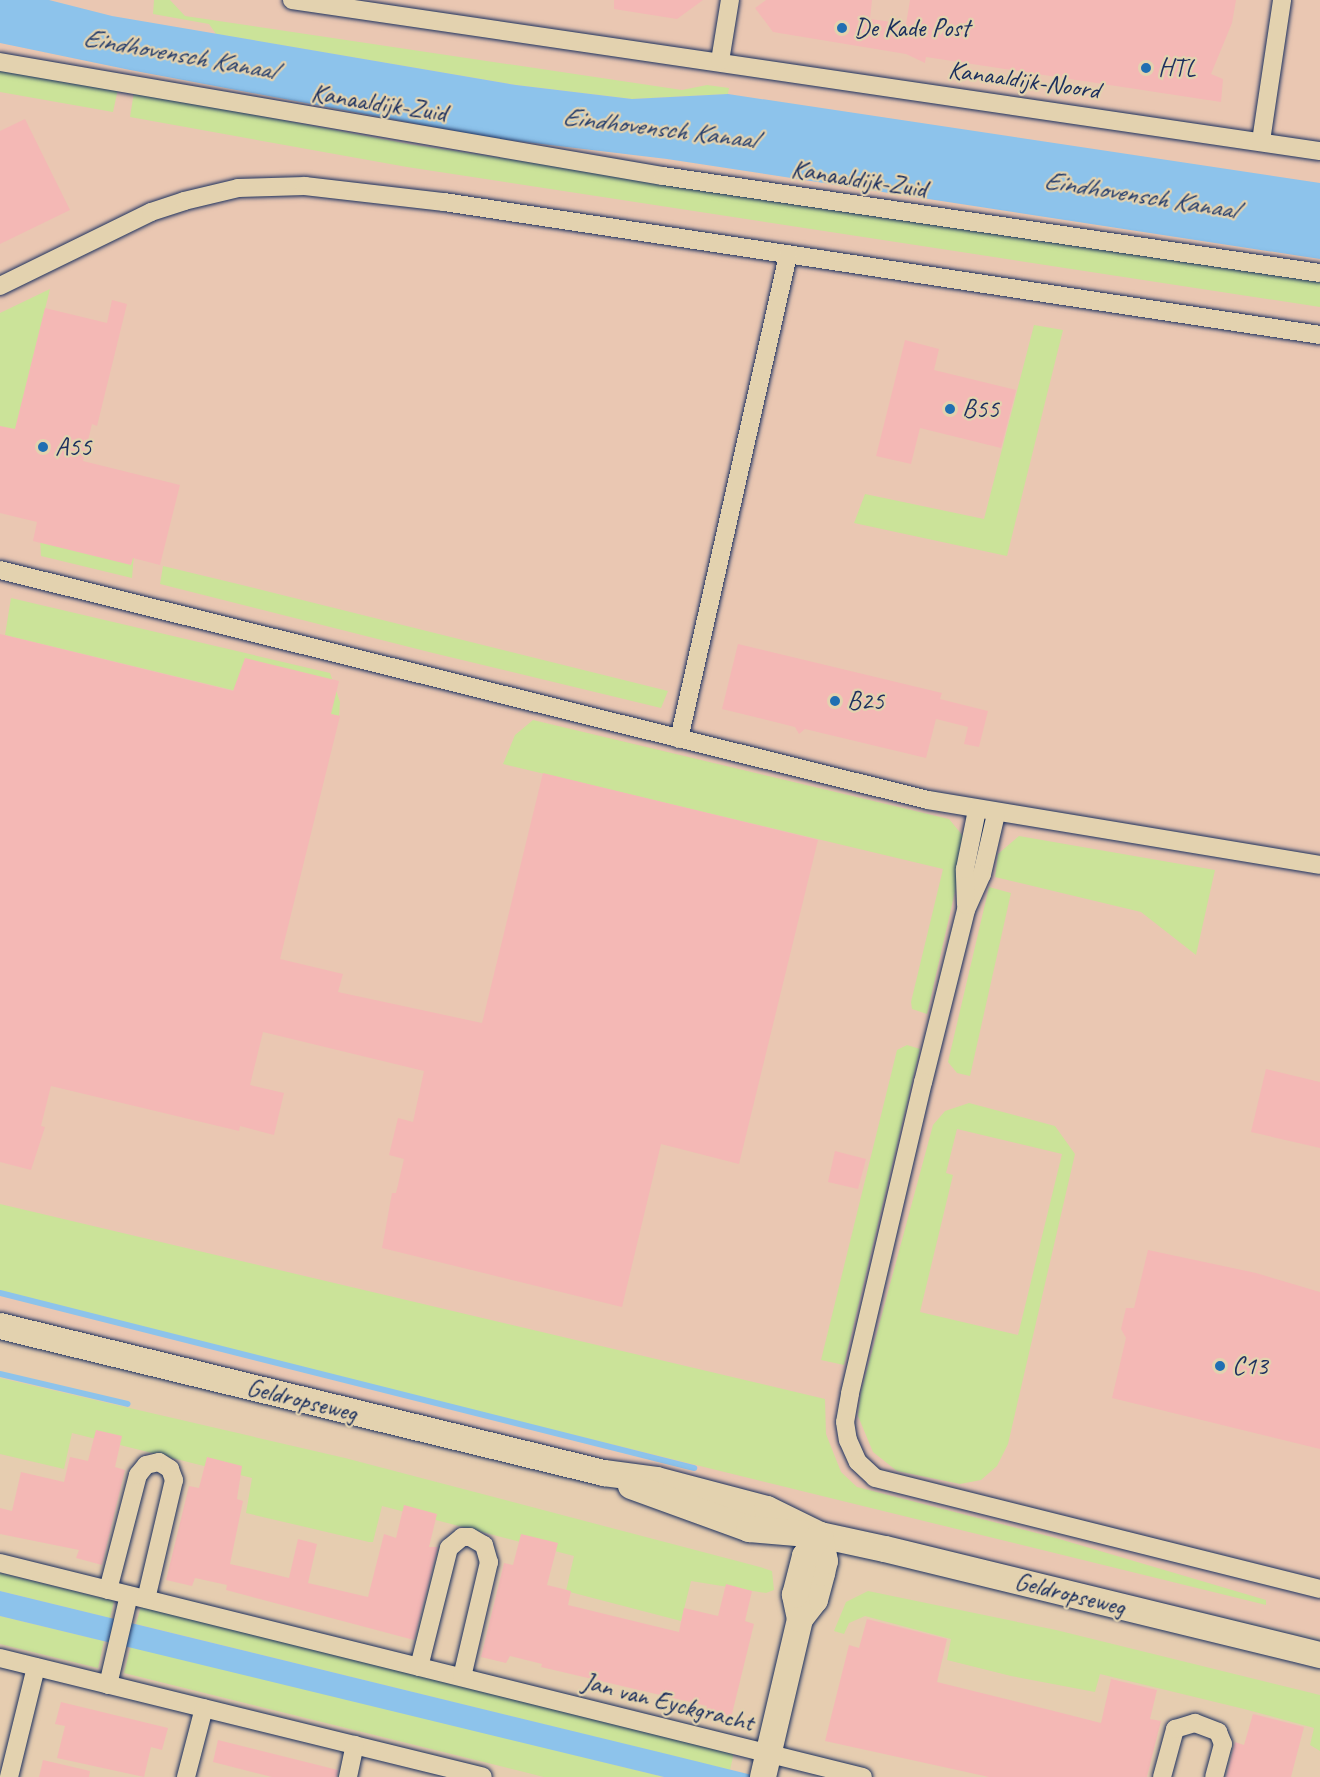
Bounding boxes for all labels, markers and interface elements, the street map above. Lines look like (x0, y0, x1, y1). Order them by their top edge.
place label: De Kade Post (854, 12, 970, 44)
water label: Eindhovensch Kanaal (81, 21, 277, 87)
marker: De Kade Post (835, 21, 849, 35)
place label: HTL (1158, 52, 1196, 84)
street label: Kanaaldijk-Noord (946, 54, 1102, 106)
marker: HTL (1139, 61, 1153, 75)
street label: Kanaaldijk-Zuid (309, 77, 449, 129)
water label: Eindhovensch Kanaal (561, 100, 757, 156)
street label: Kanaaldijk-Zuid (789, 153, 929, 205)
water label: Eindhovensch Kanaal (1042, 164, 1238, 226)
place label: B55 (962, 393, 999, 425)
marker: B55 (943, 402, 957, 416)
place label: A55 (55, 431, 91, 463)
marker: A55 (36, 440, 50, 454)
place label: B25 (847, 685, 884, 717)
marker: B25 (828, 694, 842, 708)
place label: C13 (1232, 1350, 1268, 1382)
marker: C13 (1213, 1359, 1227, 1373)
street label: Geldropseweg (244, 1371, 360, 1429)
street label: Geldropseweg (1012, 1565, 1128, 1623)
street label: Jan van Eyckgracht (579, 1666, 757, 1738)

